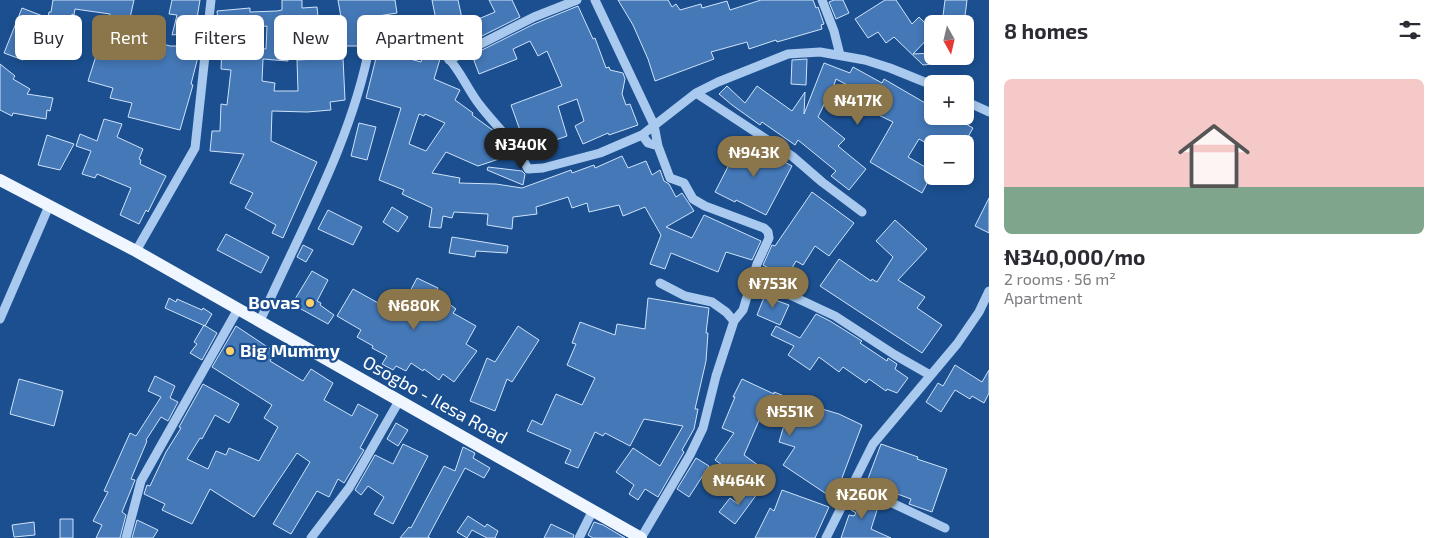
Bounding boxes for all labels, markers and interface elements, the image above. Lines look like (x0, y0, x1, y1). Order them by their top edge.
chip: Buy (15, 15, 82, 60)
chip: Rent (92, 15, 166, 60)
chip: Filters (176, 15, 264, 60)
chip: New (274, 15, 347, 60)
chip: Apartment (357, 15, 482, 60)
north arrow (924, 15, 974, 65)
map controls (924, 15, 974, 185)
icon: filters (1396, 16, 1424, 44)
text: 8 homes (1004, 18, 1088, 43)
button: + (924, 75, 974, 125)
pin: ₦417K (823, 84, 893, 126)
text: ₦417K (834, 90, 882, 109)
icon: home (1169, 111, 1259, 201)
pin: ₦340K (486, 128, 556, 170)
text: ₦340K (495, 134, 547, 153)
button: − (924, 135, 974, 185)
pin: ₦943K (719, 136, 789, 178)
text: ₦943K (728, 142, 780, 161)
text: ₦340,000/mo (1004, 244, 1145, 269)
pin: ₦753K (738, 266, 808, 309)
text: 2 rooms · 56 m² (1004, 269, 1116, 288)
text: ₦753K (749, 273, 797, 292)
pin: ₦680K (379, 288, 449, 331)
text: Apartment (1004, 288, 1083, 307)
place label: Bovas (248, 291, 300, 313)
text: ₦680K (388, 295, 440, 314)
marker: Bovas (304, 297, 316, 309)
place label: Big Mummy (240, 339, 341, 361)
marker: Big Mummy (224, 345, 236, 357)
street label: Osogbo - Ilesa Road (359, 350, 512, 448)
pin: ₦551K (755, 394, 825, 437)
text: ₦551K (766, 401, 814, 420)
pin: ₦464K (704, 464, 774, 506)
text: ₦464K (713, 470, 765, 489)
pin: ₦260K (827, 478, 897, 520)
text: ₦260K (836, 484, 888, 503)

